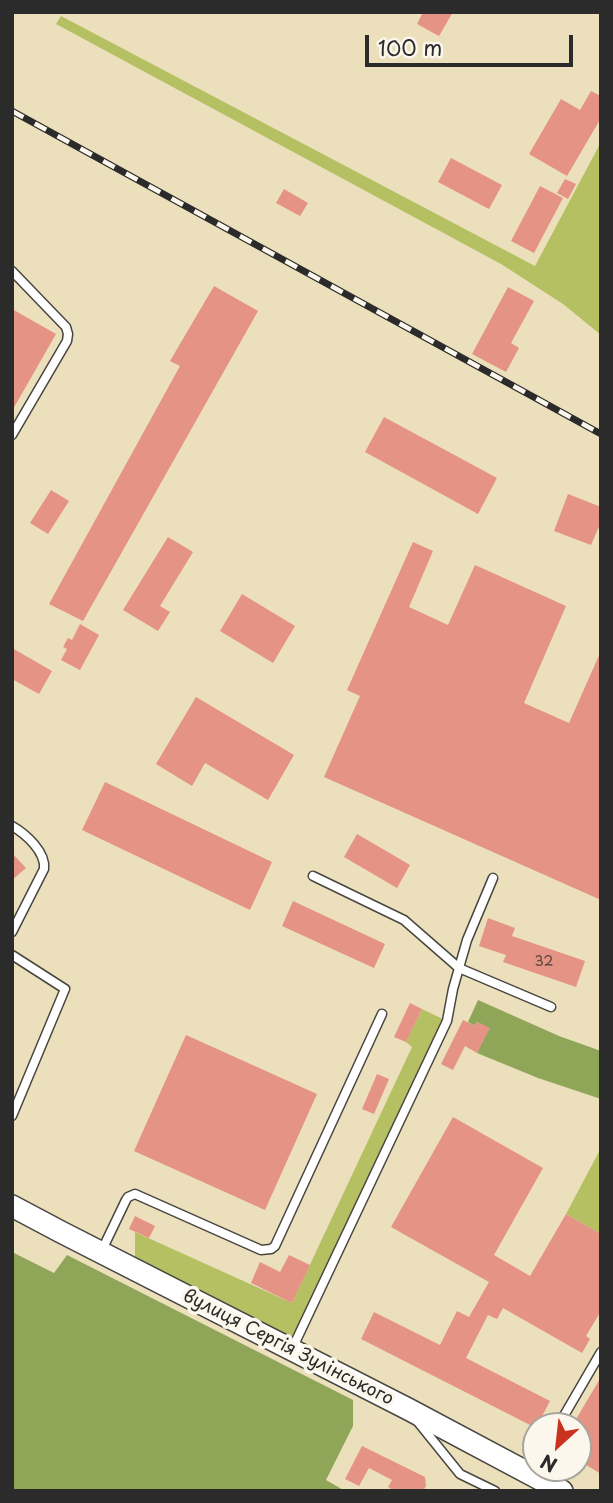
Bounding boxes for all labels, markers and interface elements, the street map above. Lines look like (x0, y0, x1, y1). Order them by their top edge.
scale bar (368, 21, 576, 65)
text: 100 m (378, 31, 442, 63)
house number: 32 (535, 954, 553, 970)
street label: вулиця Сергія Зулінського (179, 1285, 397, 1411)
north arrow (522, 1412, 592, 1482)
text: N (535, 1448, 561, 1480)

